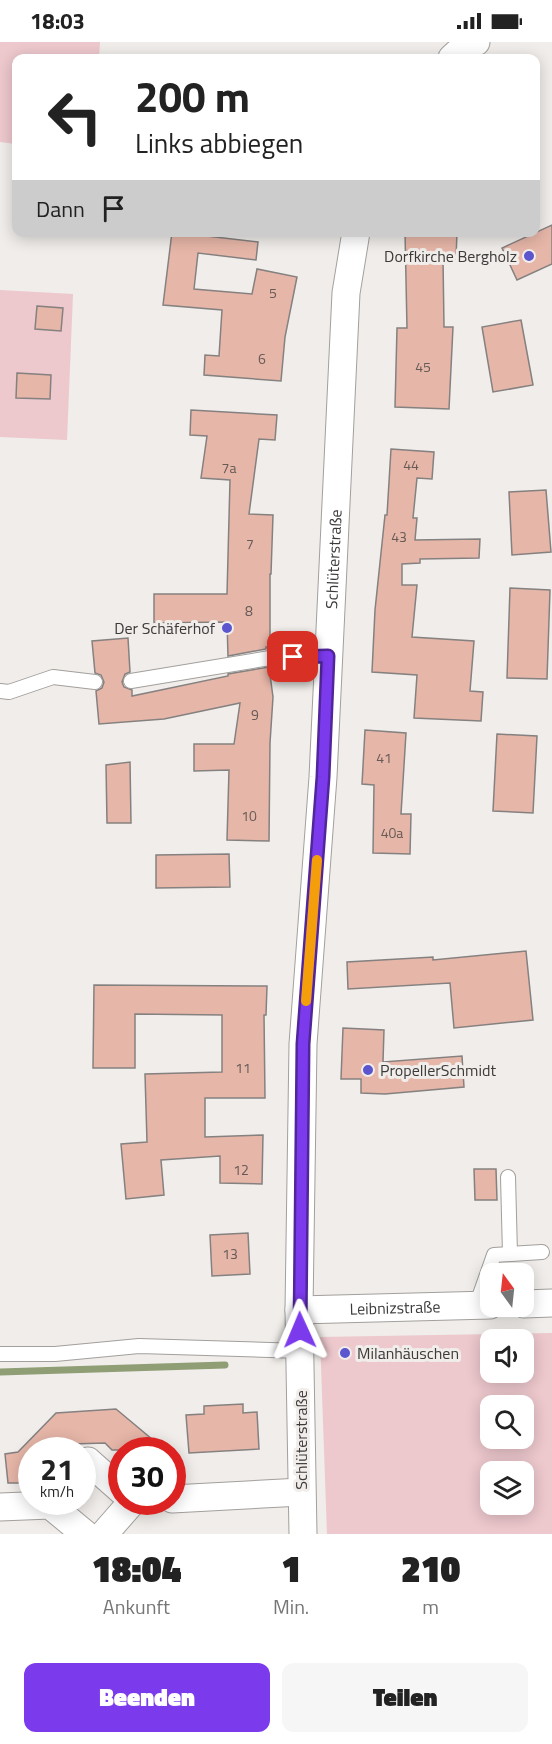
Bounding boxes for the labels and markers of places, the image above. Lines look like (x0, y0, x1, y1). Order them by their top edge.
place label: Dorfkirche Bergholz (384, 244, 517, 268)
marker: Dorfkirche Bergholz (522, 249, 536, 263)
place label: Der Schäferhof (114, 616, 216, 640)
marker: Der Schäferhof (220, 621, 234, 635)
pin (267, 631, 318, 682)
place label: PropellerSchmidt (380, 1058, 496, 1082)
marker: PropellerSchmidt (361, 1063, 375, 1077)
place label: Milanhäuschen (357, 1341, 459, 1365)
marker: Milanhäuschen (338, 1346, 352, 1360)

